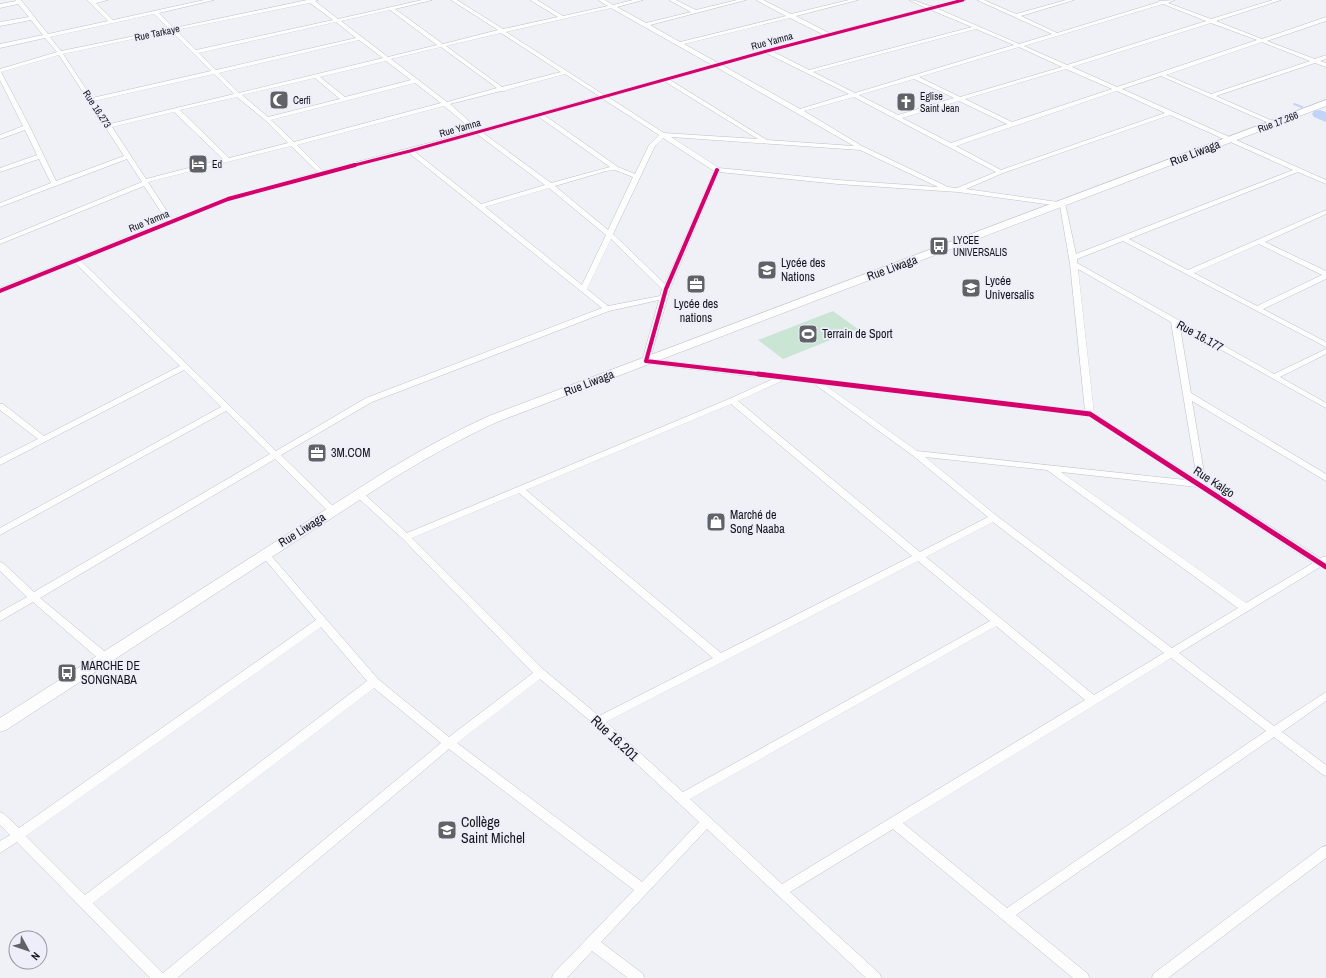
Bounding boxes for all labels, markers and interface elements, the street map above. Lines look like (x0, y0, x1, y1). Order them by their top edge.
street label: Rue Tarkaye (133, 22, 181, 44)
street label: Rue Yamna (750, 29, 795, 53)
street label: Rue 16.273 (80, 88, 114, 131)
mosque icon: Cerfi (268, 89, 290, 111)
place label: Eglise Saint Jean (920, 90, 959, 115)
church icon: Eglise Saint Jean (895, 91, 917, 113)
place label: Cerfi (293, 94, 311, 107)
street label: Rue 17.266 (1256, 108, 1301, 136)
street label: Rue Yamna (438, 116, 483, 140)
street label: Rue Liwaga (1168, 136, 1223, 170)
hotel icon: Ed (187, 153, 209, 175)
place label: Ed (212, 158, 222, 171)
street label: Rue Yamna (127, 207, 172, 235)
place label: LYCEE UNIVERSALIS (953, 234, 1008, 259)
bus stop icon: LYCEE UNIVERSALIS (928, 235, 950, 257)
street label: Rue Liwaga (865, 251, 920, 284)
place label: Lycée des Nations (781, 255, 826, 285)
school or university icon: Lycée des Nations (756, 259, 778, 281)
office icon: Lycée des nations (685, 273, 707, 295)
place label: Lycée Universalis (985, 273, 1034, 303)
school or university icon: Lycée Universalis (960, 277, 982, 299)
place label: Lycée des nations (674, 296, 718, 326)
street label: Rue 16.177 (1174, 317, 1227, 356)
sports icon: Terrain de Sport (797, 323, 819, 345)
place label: Terrain de Sport (822, 326, 893, 342)
street label: Rue Liwaga (562, 366, 617, 400)
office icon: 3M.COM (306, 442, 328, 464)
place label: 3M.COM (331, 445, 370, 461)
street label: Rue Kalgo (1190, 463, 1238, 501)
place label: Marché de Song Naaba (730, 507, 785, 537)
street label: Rue Liwaga (275, 509, 329, 551)
shop icon: Marché de Song Naaba (705, 511, 727, 533)
place label: MARCHE DE SONGNABA (81, 658, 140, 688)
bus stop icon: MARCHE DE SONGNABA (56, 662, 78, 684)
street label: Rue 16.201 (587, 711, 643, 765)
place label: Collège Saint Michel (461, 813, 525, 847)
school or university icon: Collège Saint Michel (436, 819, 458, 841)
north arrow (8, 930, 48, 970)
text: N (28, 949, 43, 963)

